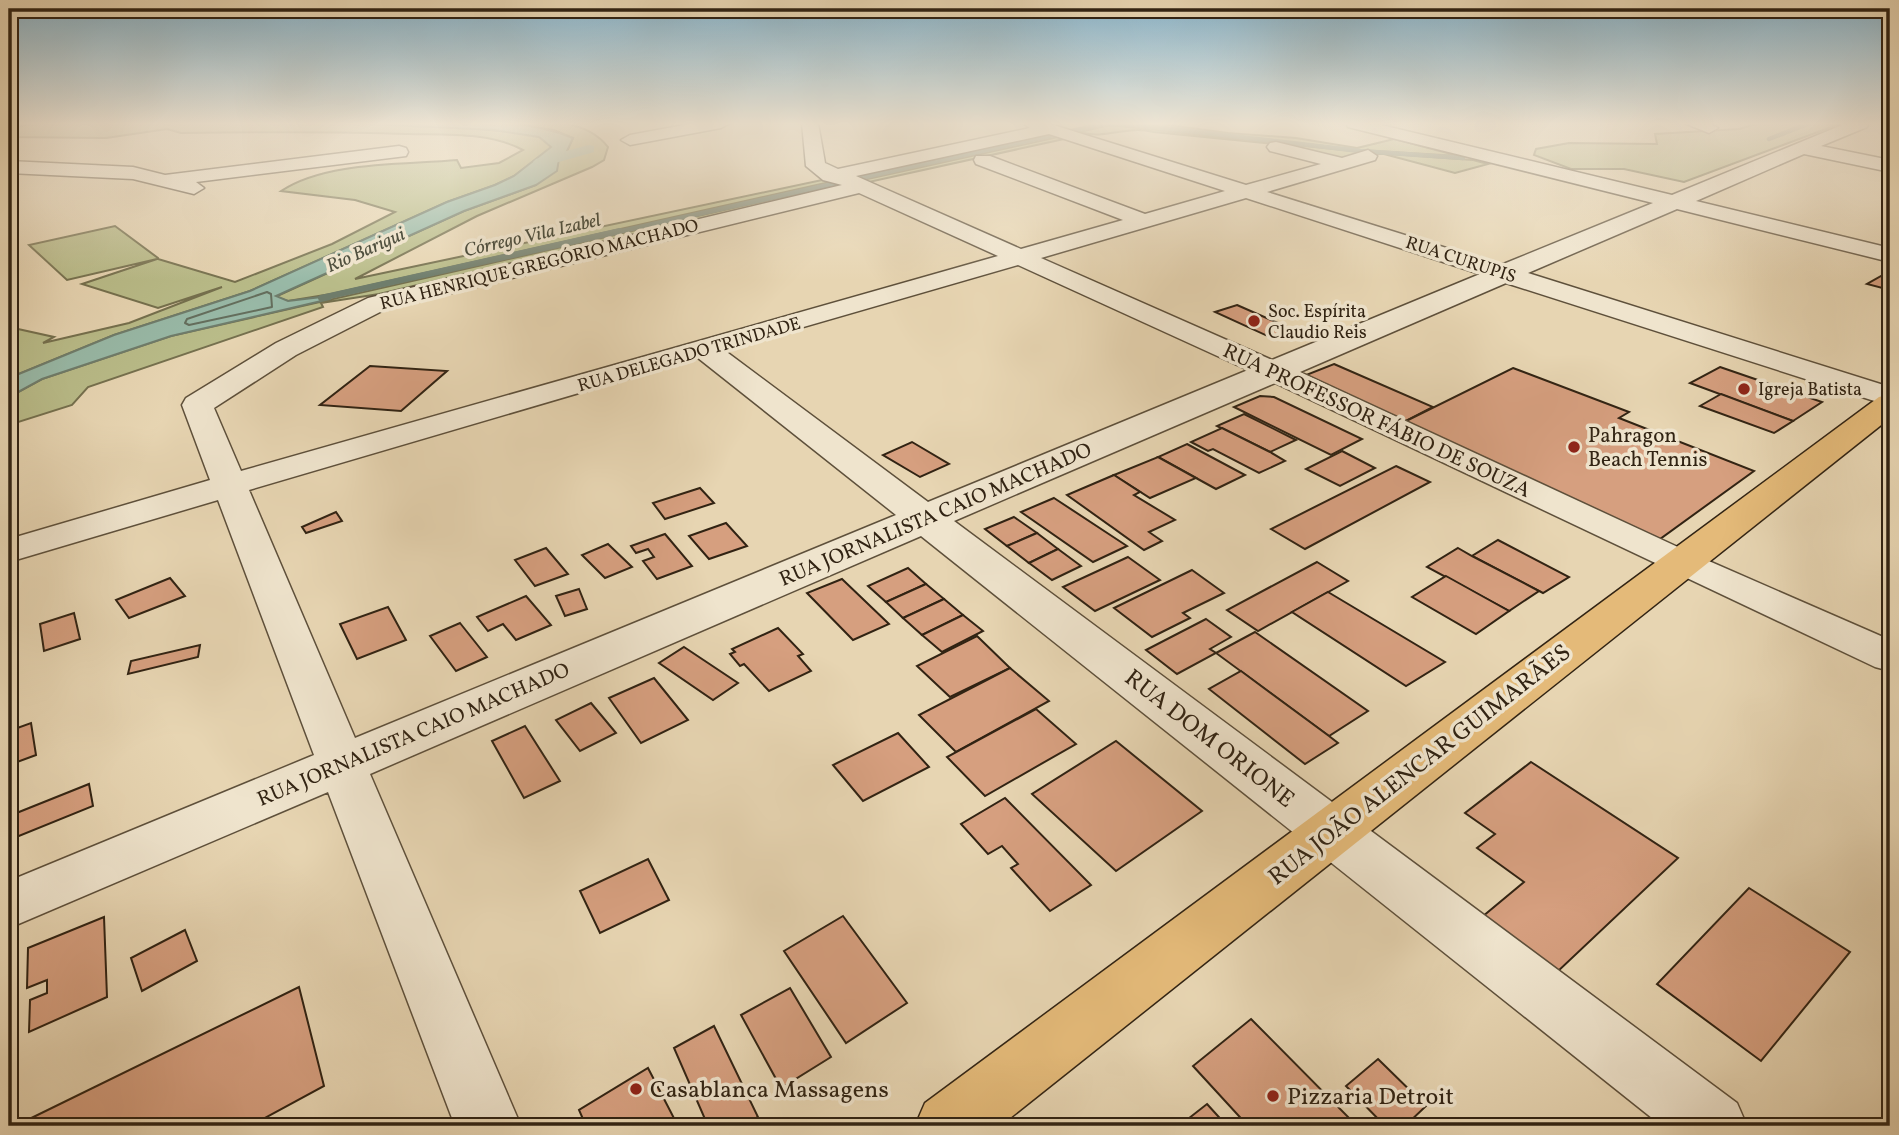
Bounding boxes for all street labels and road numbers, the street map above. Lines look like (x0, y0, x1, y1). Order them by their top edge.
street label: RUA HENRIQUE GREGÓRIO MACHADO (377, 214, 701, 317)
street label: RUA CURUPIS (1402, 231, 1519, 290)
street label: RUA DELEGADO TRINDADE (575, 312, 804, 399)
street label: RUA PROFESSOR FÁBIO DE SOUZA (1218, 337, 1535, 506)
street label: RUA JORNALISTA CAIO MACHADO (775, 436, 1096, 595)
street label: RUA JOÃO ALENCAR GUIMARÃES (1262, 637, 1579, 895)
street label: RUA JORNALISTA CAIO MACHADO (253, 656, 574, 815)
street label: RUA DOM ORIONE (1116, 662, 1301, 817)

